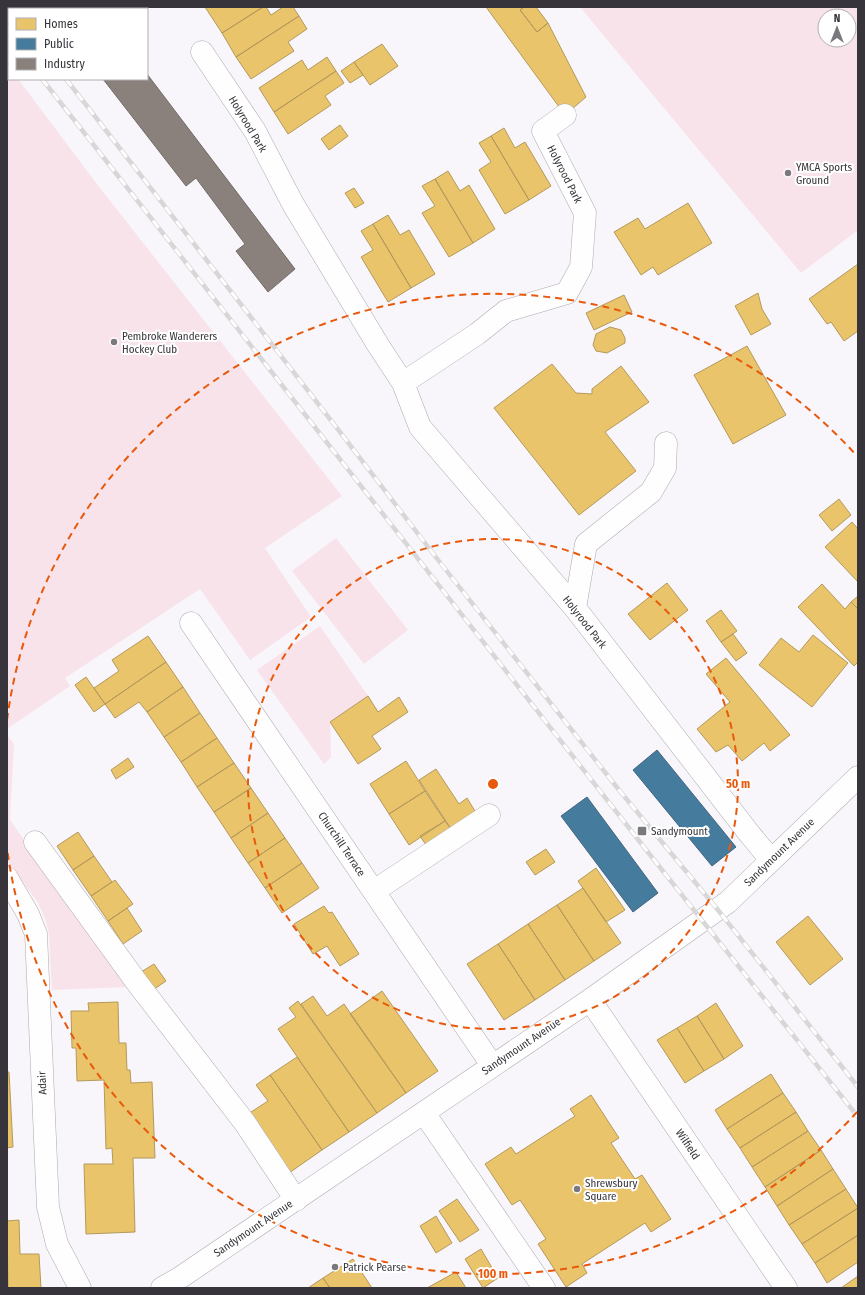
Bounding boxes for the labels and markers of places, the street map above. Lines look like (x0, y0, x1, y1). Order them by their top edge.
place label: YMCA Sports Ground (796, 161, 853, 187)
marker: YMCA Sports Ground (783, 168, 793, 178)
place label: Pembroke Wanderers Hockey Club (122, 330, 218, 356)
marker: Pembroke Wanderers Hockey Club (109, 337, 119, 347)
centre of rings (486, 777, 500, 791)
marker: Sandymount (636, 825, 648, 837)
place label: Sandymount (651, 825, 708, 838)
place label: Shrewsbury Square (585, 1177, 638, 1203)
marker: Shrewsbury Square (572, 1184, 582, 1194)
place label: Patrick Pearse (343, 1261, 406, 1274)
marker: Patrick Pearse (330, 1262, 340, 1272)

